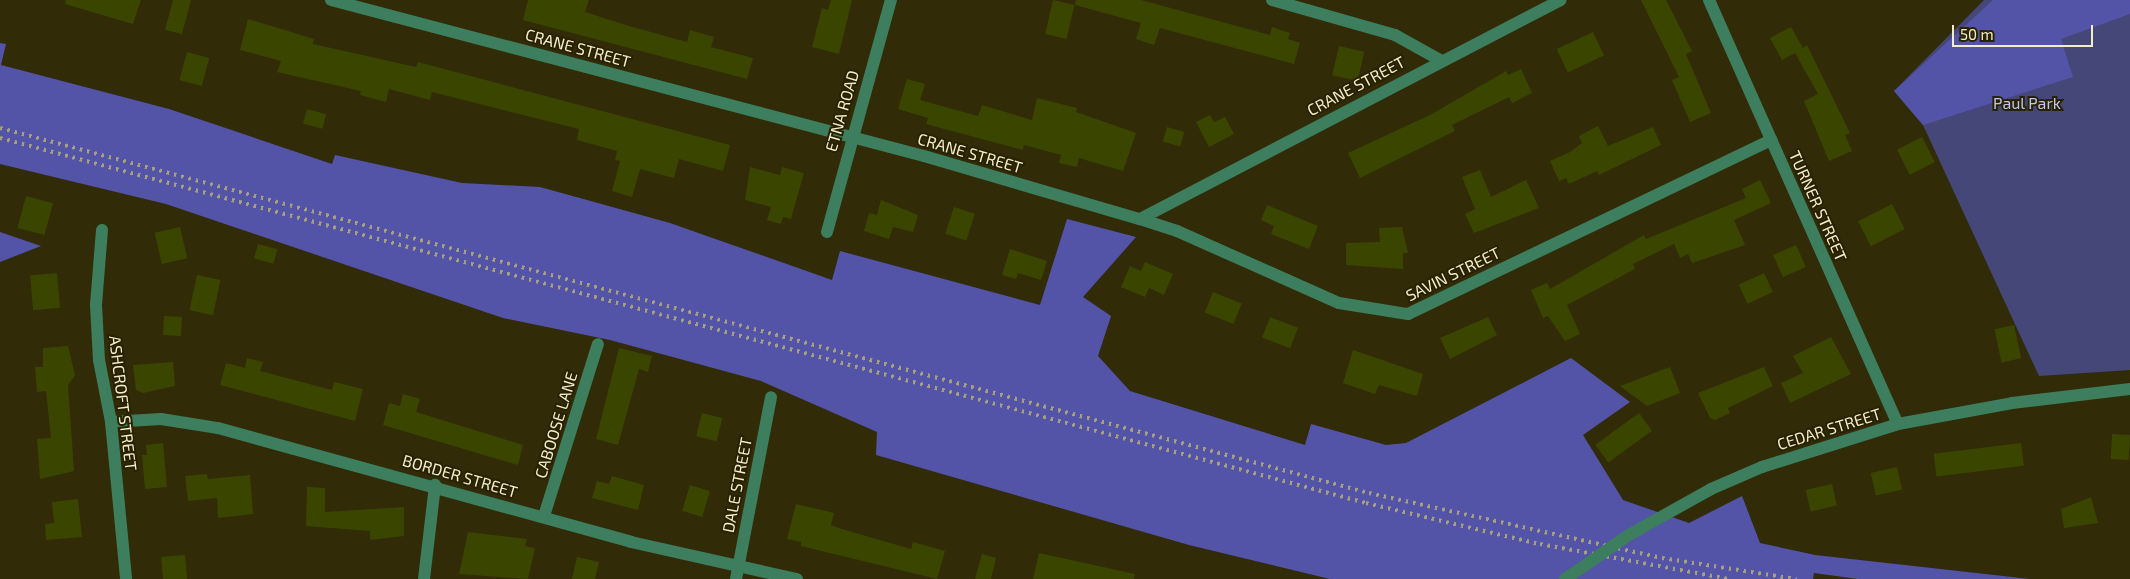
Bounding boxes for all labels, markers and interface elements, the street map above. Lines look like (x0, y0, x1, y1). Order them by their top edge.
scale bar (1955, 15, 2096, 47)
street label: CRANE STREET (523, 25, 633, 71)
text: 50 m (1960, 25, 1994, 43)
street label: CRANE STREET (1304, 52, 1408, 120)
street label: ETNA ROAD (821, 68, 863, 154)
park label: Paul Park (1993, 93, 2061, 113)
street label: CRANE STREET (915, 129, 1025, 177)
street label: TURNER STREET (1785, 148, 1851, 264)
street label: SAVIN STREET (1403, 243, 1503, 305)
street label: ASHCROFT STREET (105, 334, 141, 472)
street label: CABOOSE LANE (531, 369, 581, 481)
street label: CEDAR STREET (1775, 404, 1883, 454)
street label: DALE STREET (718, 436, 756, 534)
street label: BORDER STREET (400, 450, 520, 502)

